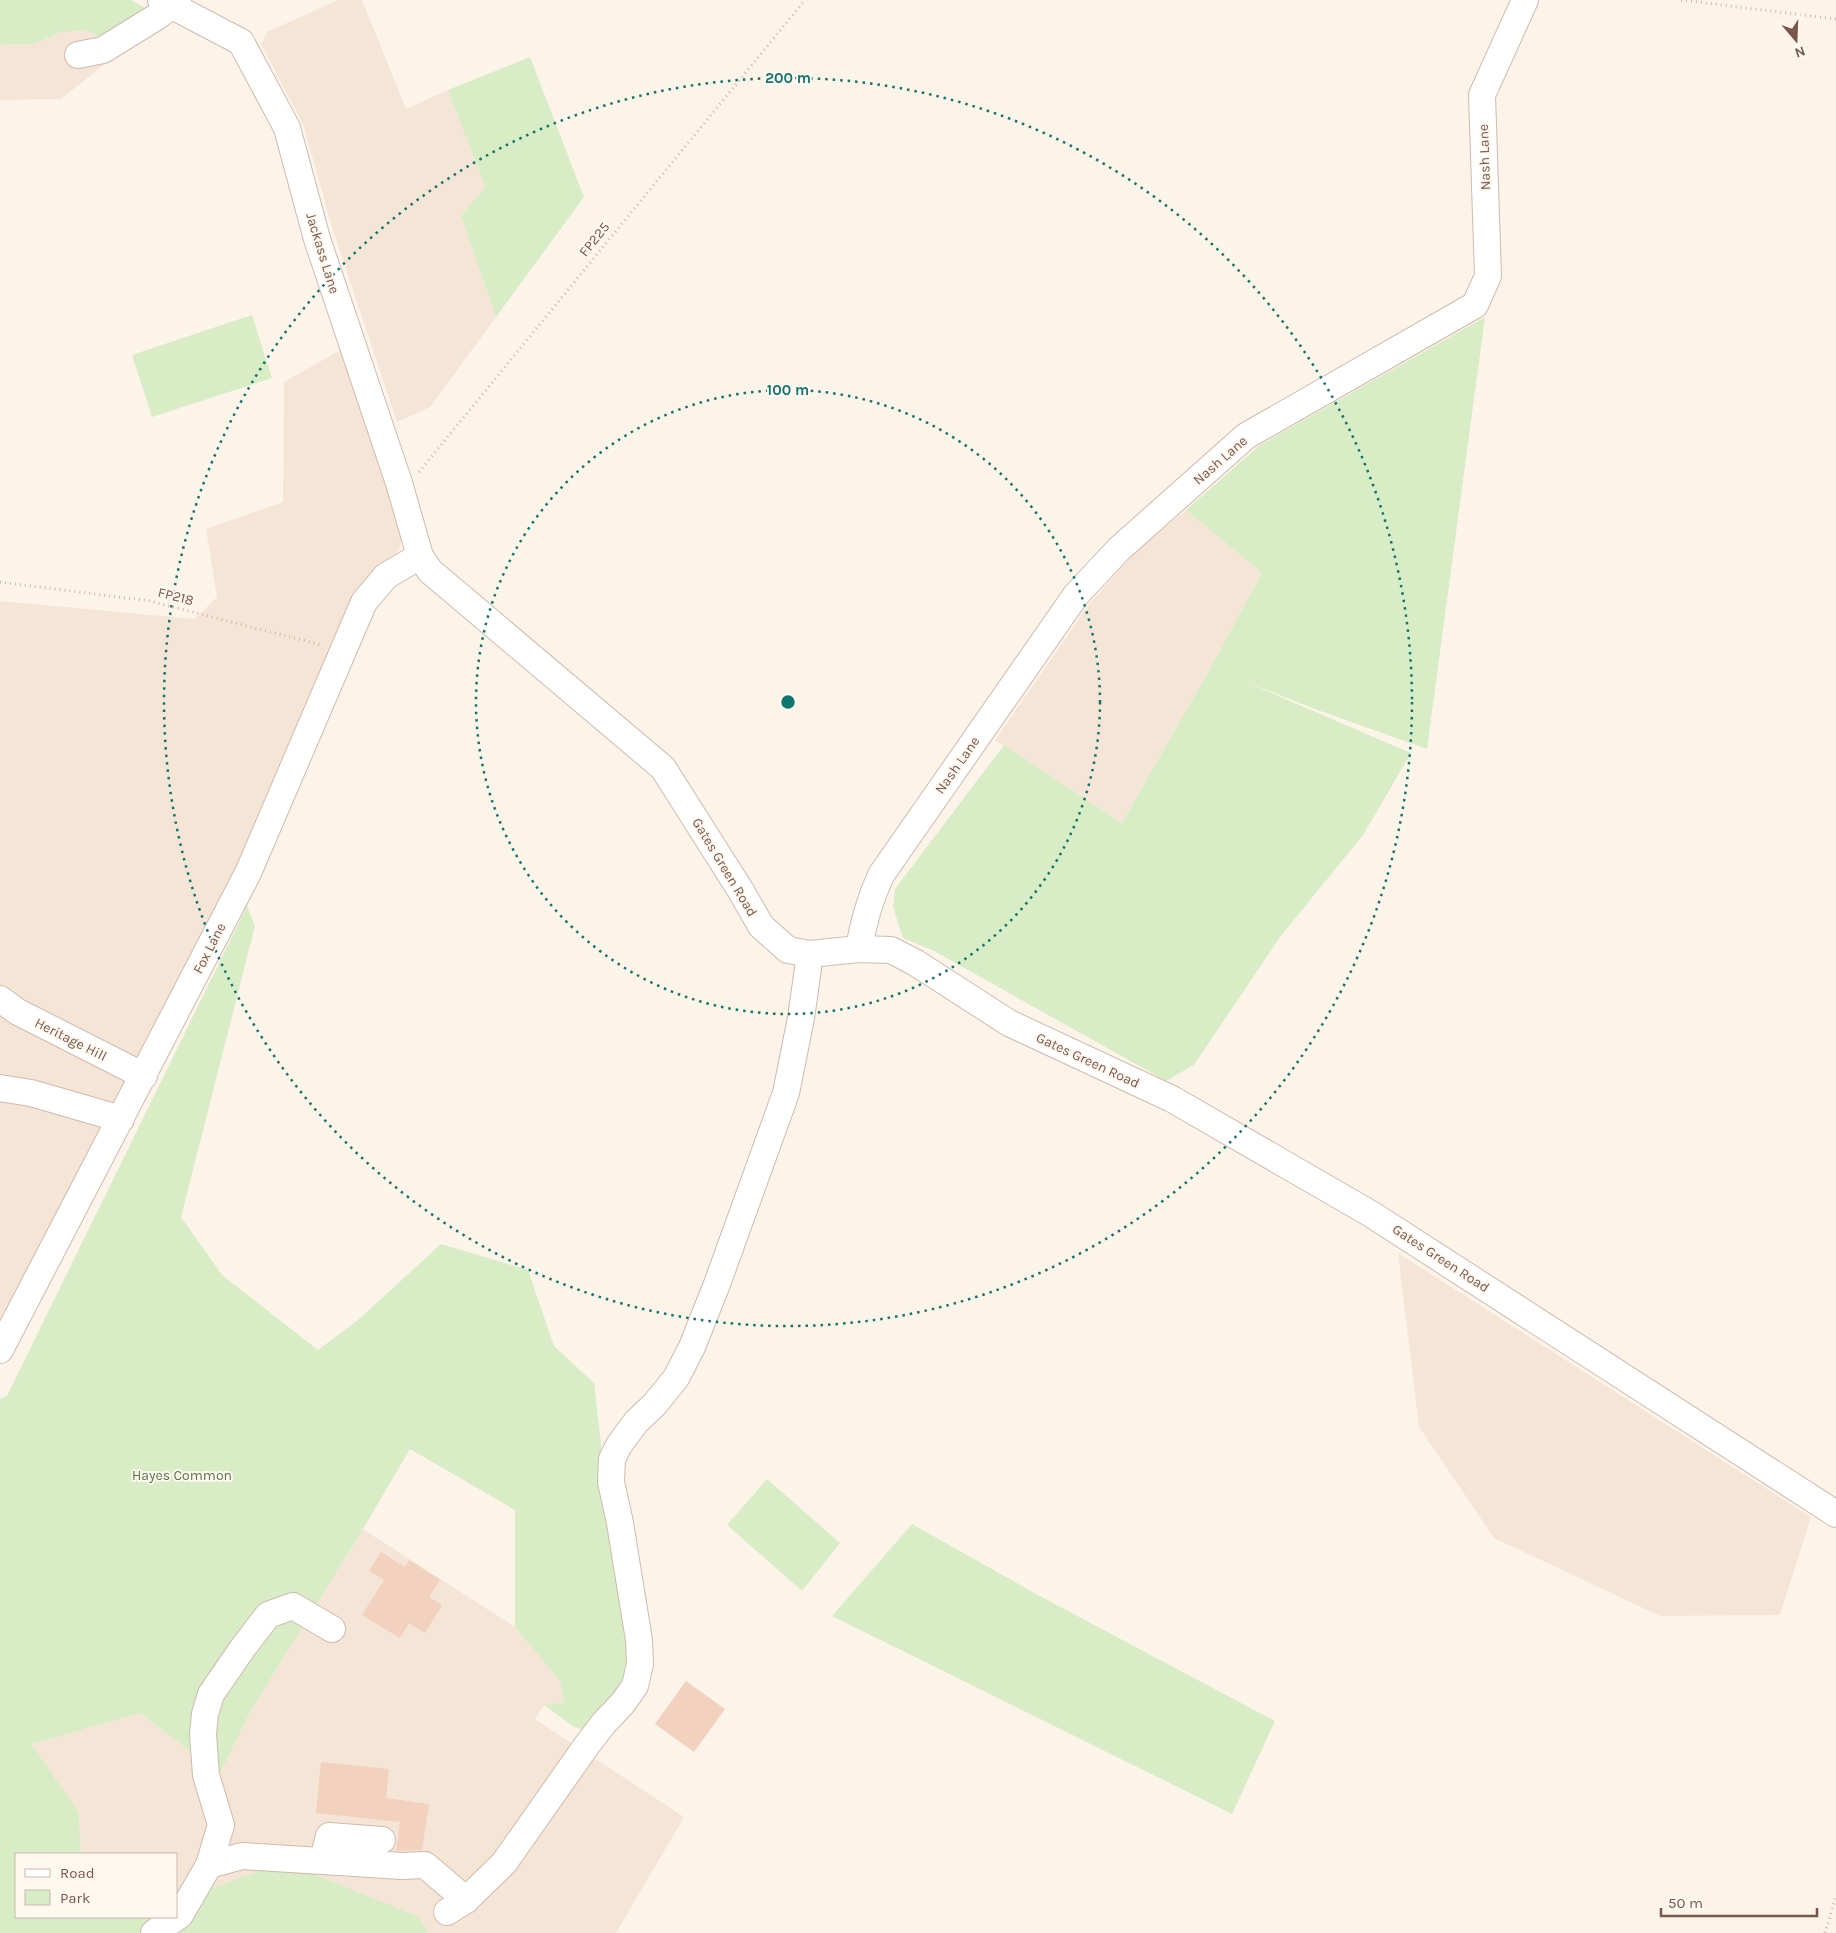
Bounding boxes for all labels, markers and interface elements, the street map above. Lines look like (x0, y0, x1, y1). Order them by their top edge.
north arrow (1771, 15, 1821, 65)
text: N (1793, 42, 1808, 61)
text: 200 m (765, 69, 811, 87)
street label: Nash Lane (1475, 124, 1494, 190)
street label: Jackass Lane (302, 210, 343, 296)
street label: FP225 (575, 219, 613, 260)
text: 100 m (767, 381, 809, 399)
street label: Nash Lane (1190, 432, 1251, 489)
street label: FP218 (156, 584, 196, 609)
centre of rings (779, 693, 797, 711)
street label: Nash Lane (931, 733, 983, 797)
street label: Gates Green Road (688, 815, 761, 920)
street label: Fox Lane (189, 920, 230, 977)
street label: Heritage Hill (32, 1014, 110, 1065)
street label: Gates Green Road (1033, 1029, 1142, 1092)
street label: Gates Green Road (1389, 1221, 1492, 1296)
park label: Hayes Common (132, 1467, 232, 1484)
legend (15, 1853, 178, 1918)
text: Road (60, 1864, 95, 1882)
scale bar (1661, 1886, 1817, 1918)
text: Park (60, 1889, 90, 1907)
text: 50 m (1668, 1894, 1703, 1912)

